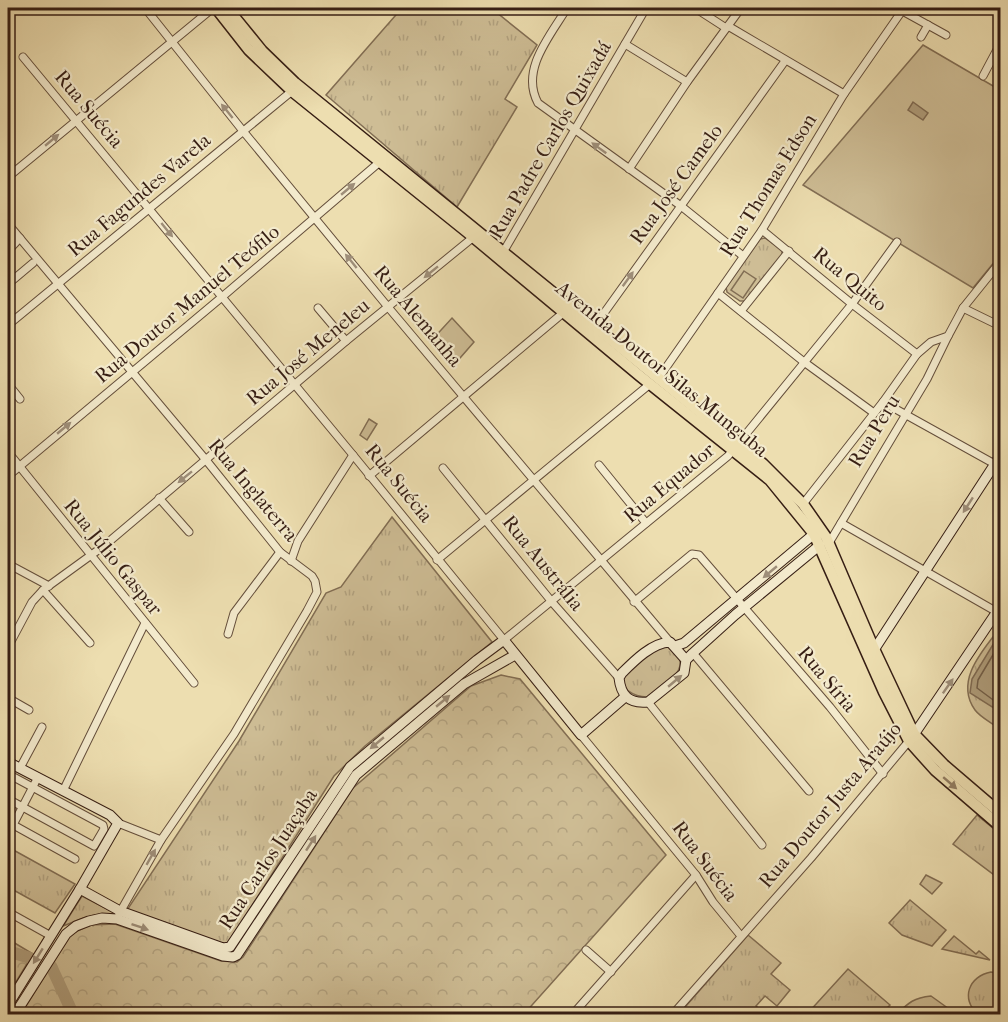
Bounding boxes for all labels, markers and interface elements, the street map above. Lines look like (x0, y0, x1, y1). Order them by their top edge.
street label: Rua Padre Carlos Quixadá (484, 36, 616, 243)
street label: Rua Suécia (50, 65, 129, 153)
one-way arrow (220, 103, 233, 119)
street label: Rua Thomas Edson (715, 109, 821, 261)
street label: Rua José Camelo (625, 120, 727, 248)
street label: Rua Fagundes Varela (63, 128, 216, 261)
one-way arrow (44, 133, 60, 146)
one-way arrow (592, 142, 607, 154)
one-way arrow (340, 183, 356, 196)
street label: Rua Doutor Manuel Teófilo (90, 220, 284, 388)
one-way arrow (160, 222, 173, 238)
street label: Rua Quito (808, 242, 892, 316)
one-way arrow (345, 253, 358, 269)
street label: Rua Alemanha (369, 261, 468, 372)
one-way arrow (423, 265, 438, 278)
one-way arrow (622, 272, 634, 287)
street label: Avenida Doutor Silas Munguba (551, 276, 773, 462)
street label: Rua José Meneleu (242, 293, 375, 410)
street label: Rua Peru (843, 390, 905, 471)
one-way arrow (56, 422, 72, 435)
street label: Rua Inglaterra (203, 434, 303, 547)
street label: Rua Equador (619, 438, 720, 528)
street label: Rua Suécia (360, 439, 438, 527)
one-way arrow (177, 470, 193, 483)
street label: Rua Júlio Gaspar (59, 494, 167, 620)
one-way arrow (963, 497, 974, 513)
street label: Rua Austrália (498, 511, 589, 616)
one-way arrow (762, 565, 778, 578)
street label: Rua Síria (793, 641, 862, 717)
one-way arrow (667, 675, 683, 688)
one-way arrow (942, 678, 954, 694)
one-way arrow (435, 695, 450, 708)
street label: Rua Doutor Justa Araújo (754, 717, 906, 893)
one-way arrow (370, 736, 385, 749)
one-way arrow (942, 776, 957, 789)
street label: Rua Carlos Juaçaba (214, 784, 322, 934)
street label: Rua Suécia (667, 816, 743, 906)
one-way arrow (305, 835, 317, 851)
one-way arrow (146, 848, 156, 865)
one-way arrow (131, 923, 149, 932)
one-way arrow (33, 948, 44, 964)

